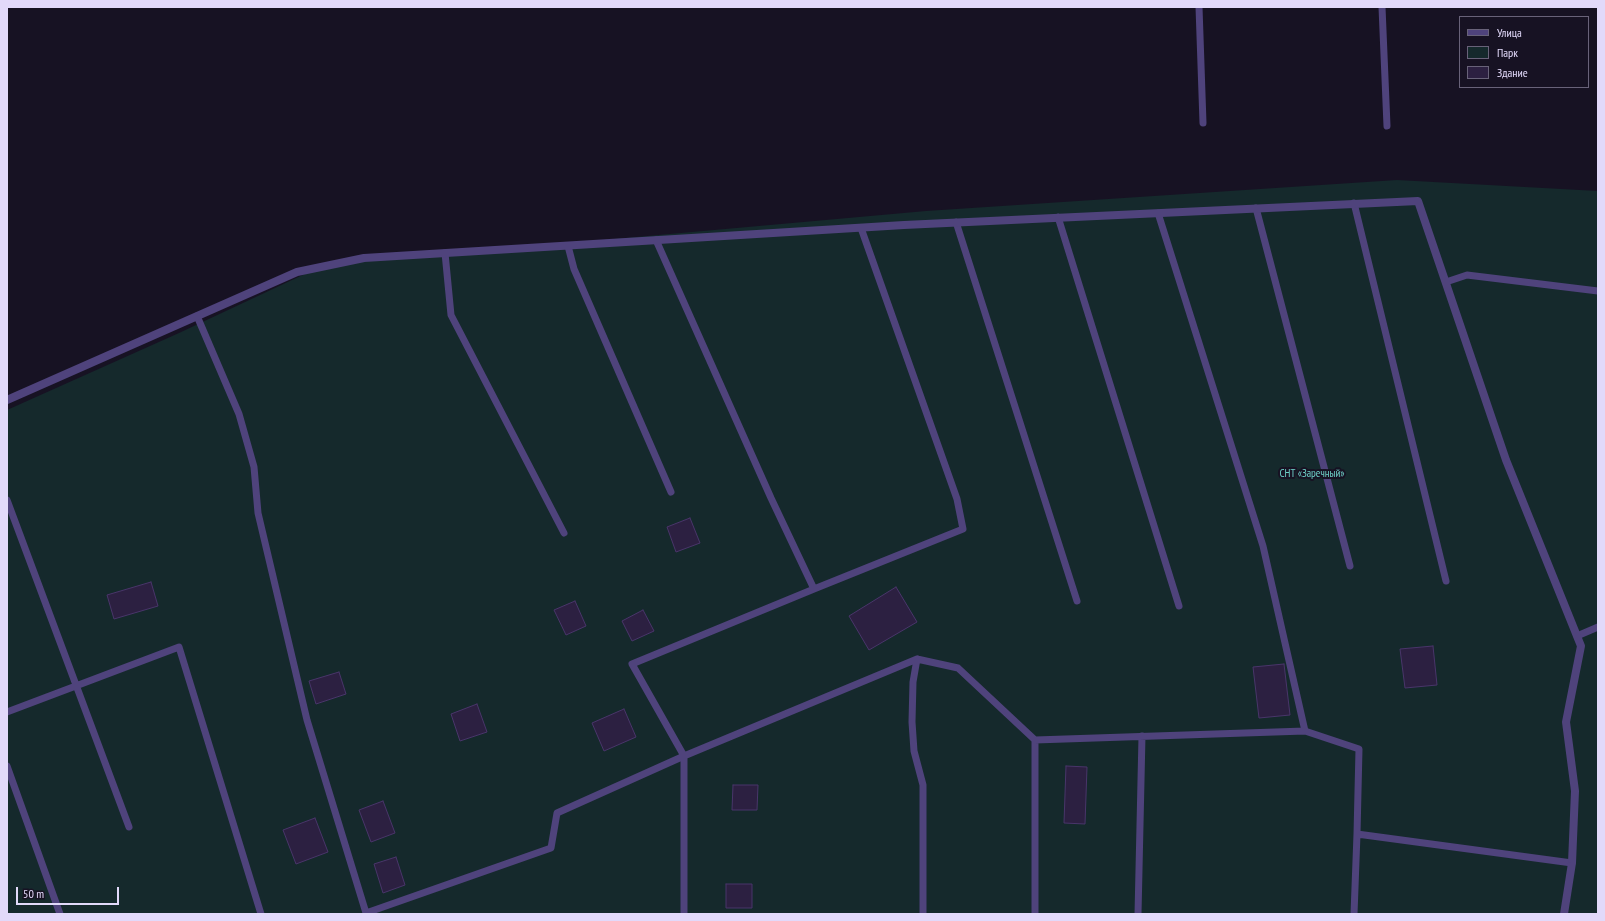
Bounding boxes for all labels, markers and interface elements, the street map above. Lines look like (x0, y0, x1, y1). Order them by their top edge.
legend (1459, 16, 1589, 88)
text: Улица (1497, 25, 1522, 40)
text: Парк (1497, 45, 1518, 60)
text: Здание (1497, 65, 1528, 80)
park label: СНТ «Заречный» (1279, 467, 1345, 481)
scale bar (18, 879, 121, 905)
text: 50 m (23, 886, 44, 901)

